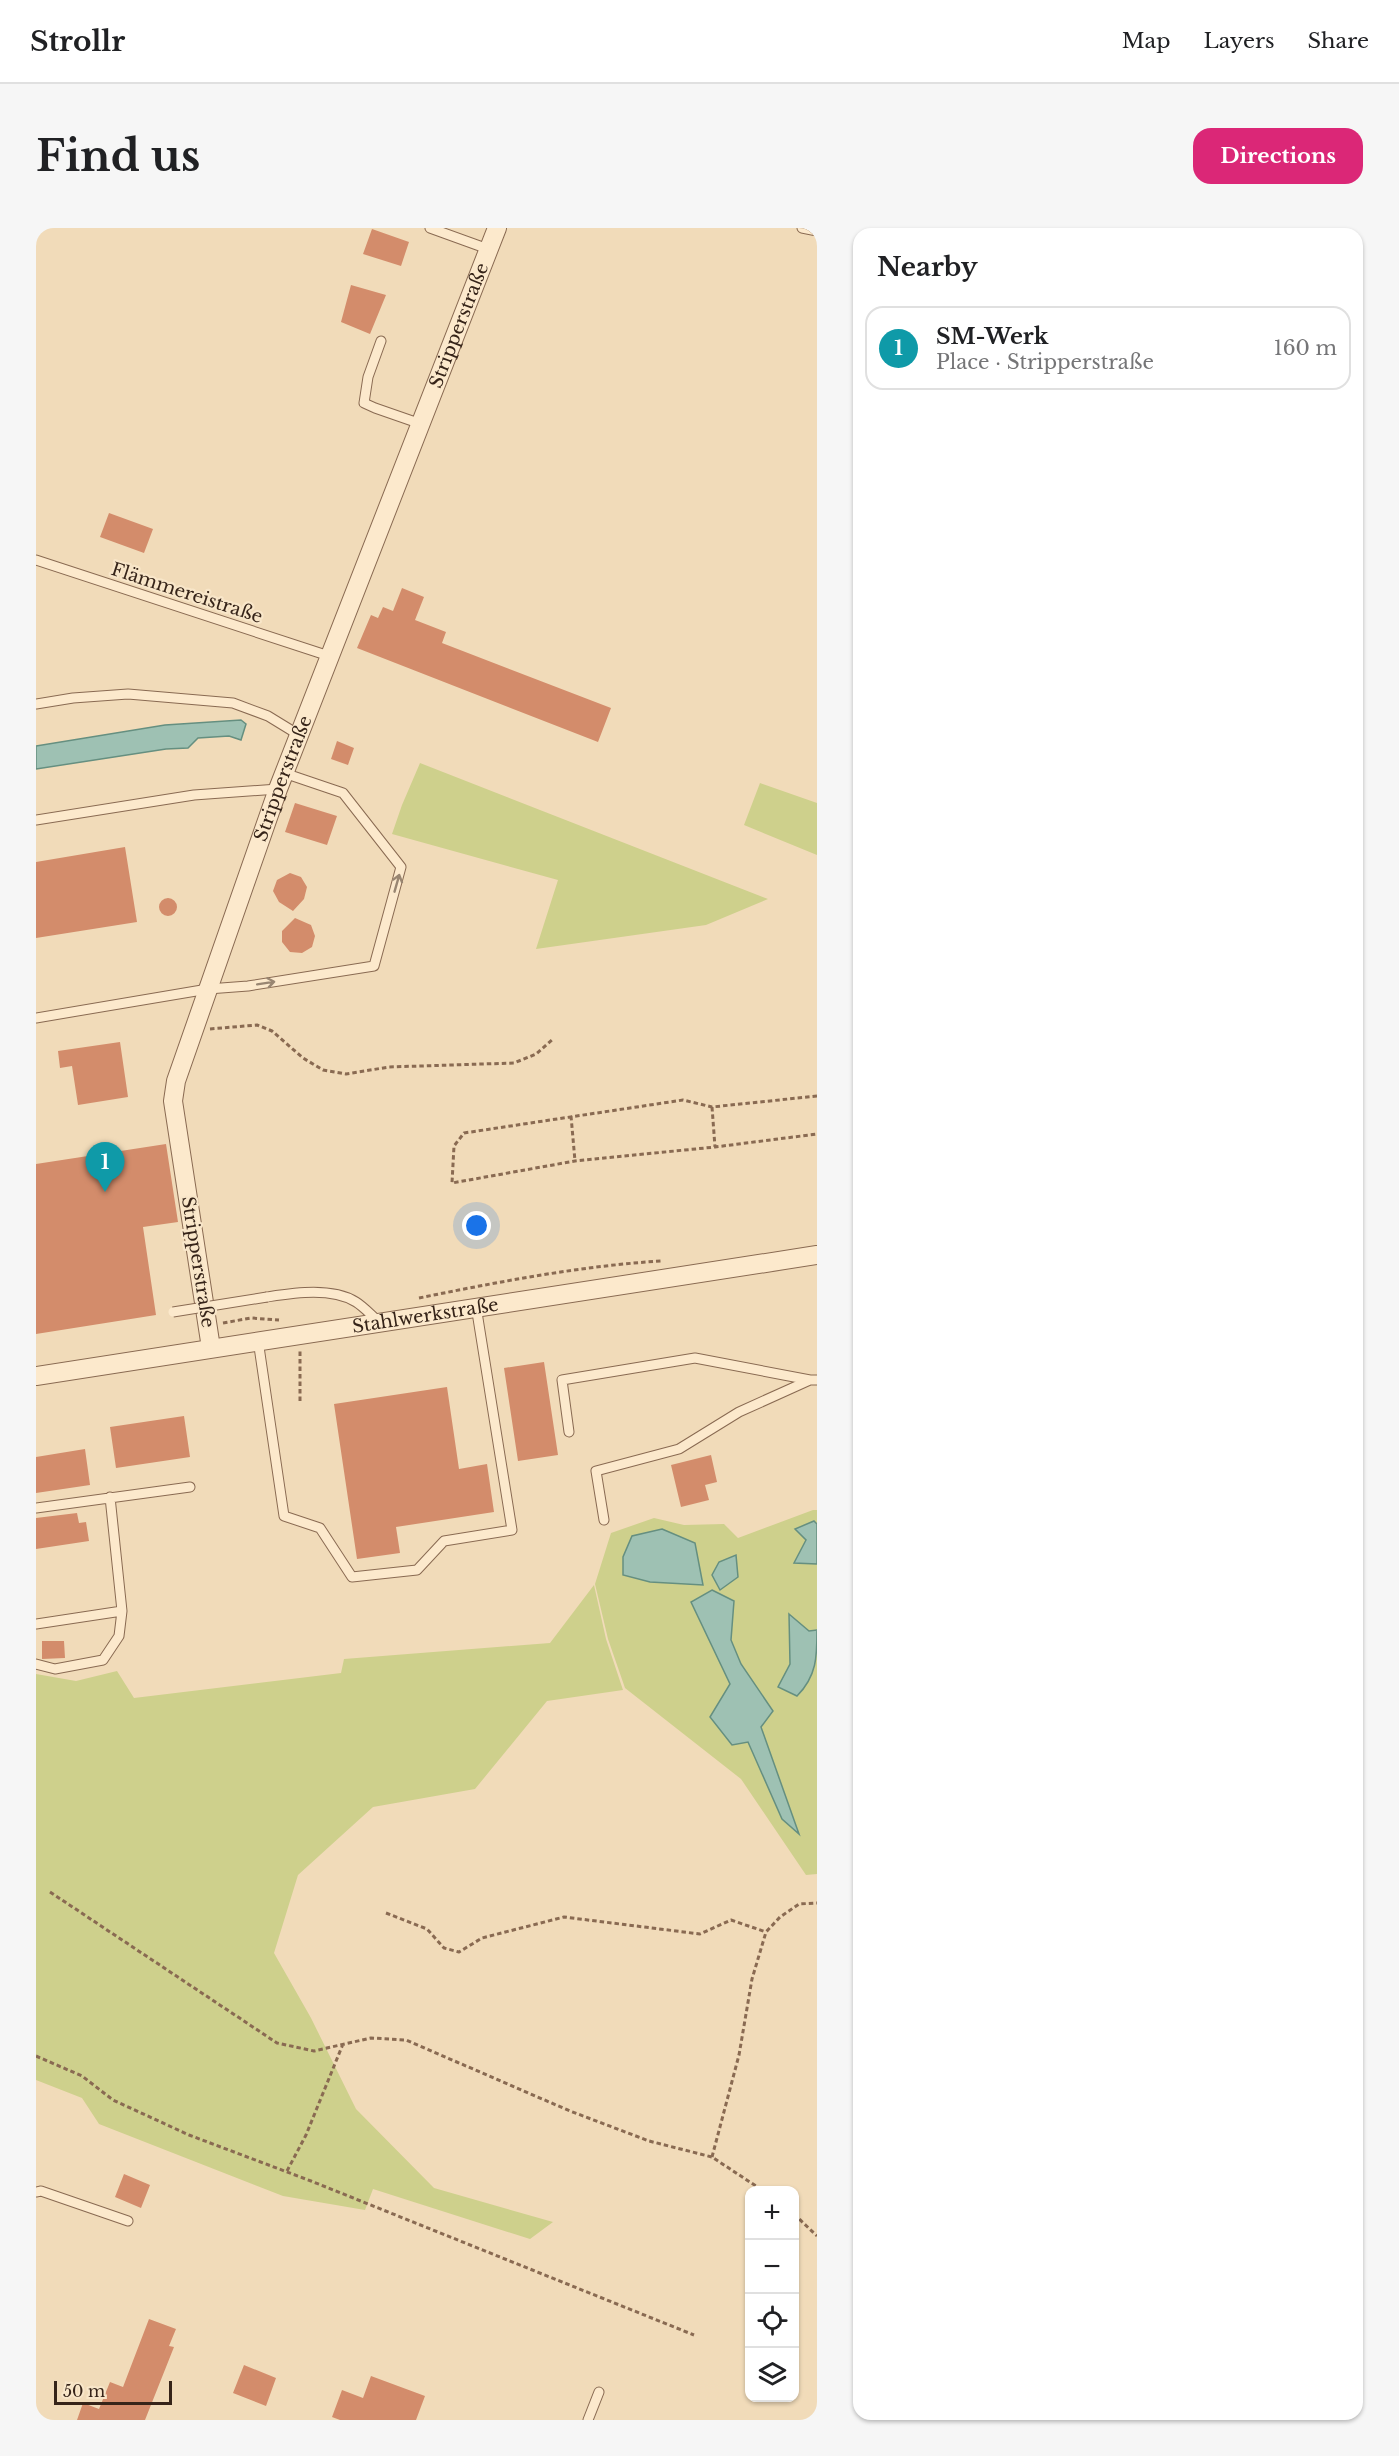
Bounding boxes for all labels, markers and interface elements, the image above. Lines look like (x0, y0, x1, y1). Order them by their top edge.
text: Strollr (30, 24, 125, 59)
text: Map (1122, 28, 1171, 54)
text: Layers (1204, 28, 1275, 54)
text: Share (1308, 28, 1369, 54)
button: Directions (1193, 128, 1363, 184)
text: Find us (36, 130, 200, 182)
text: Nearby (877, 251, 978, 283)
street label: Stripperstraße (425, 260, 493, 391)
text: SM-Werk (936, 323, 1048, 350)
text: 1 (894, 336, 903, 360)
text: 160 m (1274, 336, 1337, 360)
text: Place · Stripperstraße (936, 350, 1154, 374)
street label: Flämmereistraße (109, 558, 265, 628)
street label: Stripperstraße (250, 712, 317, 844)
one-way arrow (392, 874, 403, 893)
one-way arrow (256, 978, 276, 989)
pin: 1 (86, 1142, 124, 1192)
street label: Stripperstraße (177, 1195, 219, 1329)
your location (462, 1211, 491, 1240)
street label: Stahlwerkstraße (351, 1293, 500, 1338)
map controls (745, 2186, 799, 2402)
button: + (745, 2186, 799, 2240)
button: − (745, 2240, 799, 2294)
button: locate (745, 2294, 799, 2348)
button: layers (745, 2348, 799, 2402)
scale bar (54, 2378, 172, 2406)
text: 50 m (63, 2381, 105, 2401)

